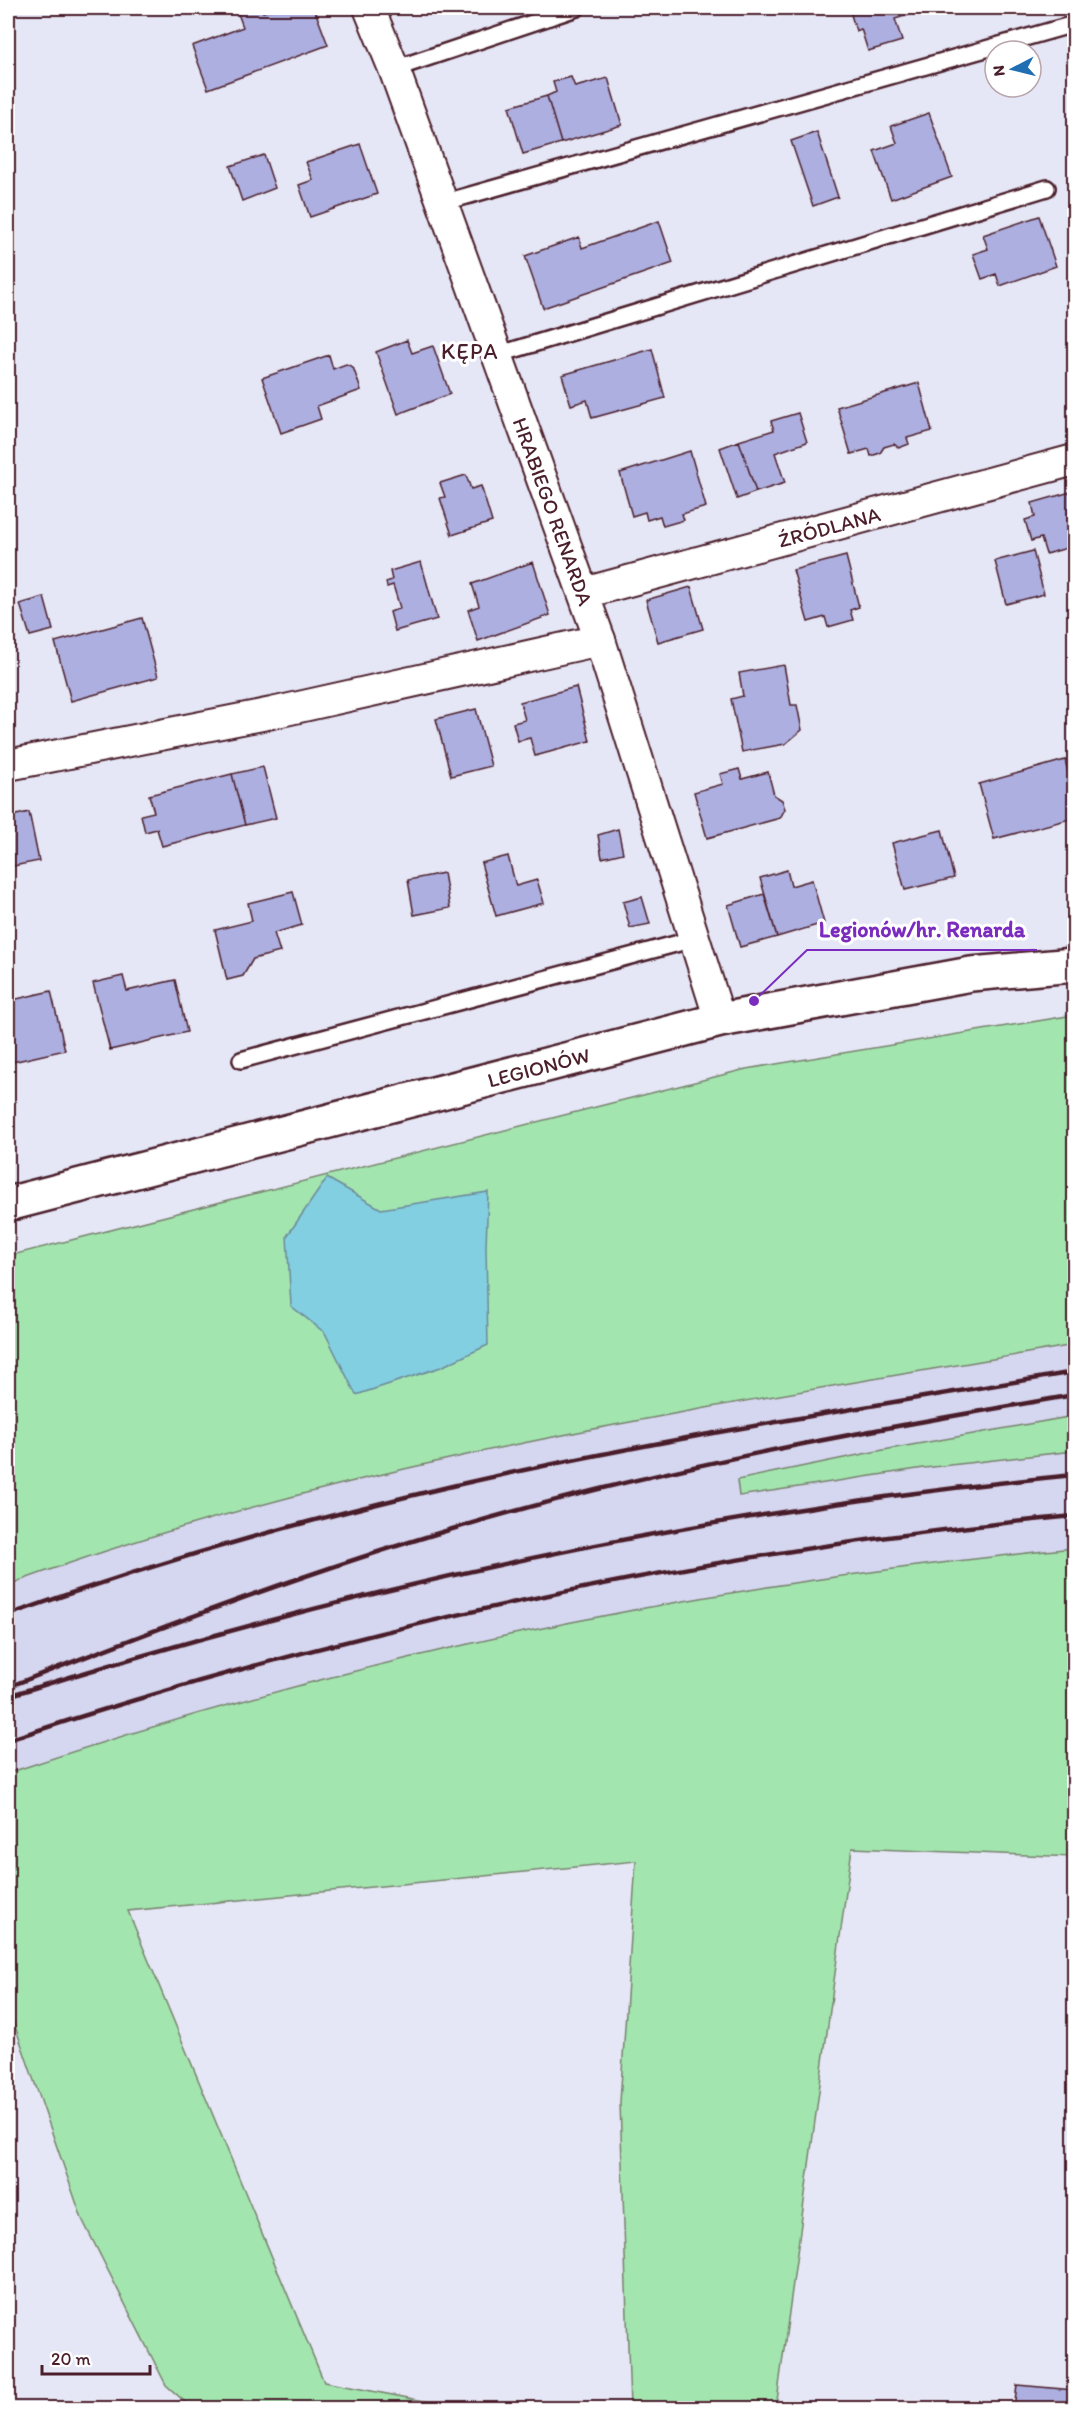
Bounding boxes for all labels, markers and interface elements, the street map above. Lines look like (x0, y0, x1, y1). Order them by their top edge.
north arrow (983, 39, 1043, 99)
text: N (989, 64, 1009, 77)
district label: KĘPA (441, 338, 499, 365)
street label: HRABIEGO RENARDA (508, 414, 599, 609)
street label: ŹRÓDLANA (775, 501, 884, 552)
callout: Legionów/hr. Renarda (807, 910, 1037, 950)
text: Legionów/hr. Renarda (819, 916, 1026, 943)
street label: LEGIONÓW (485, 1042, 592, 1092)
scale bar (42, 2338, 150, 2376)
text: 20 m (51, 2348, 91, 2370)

